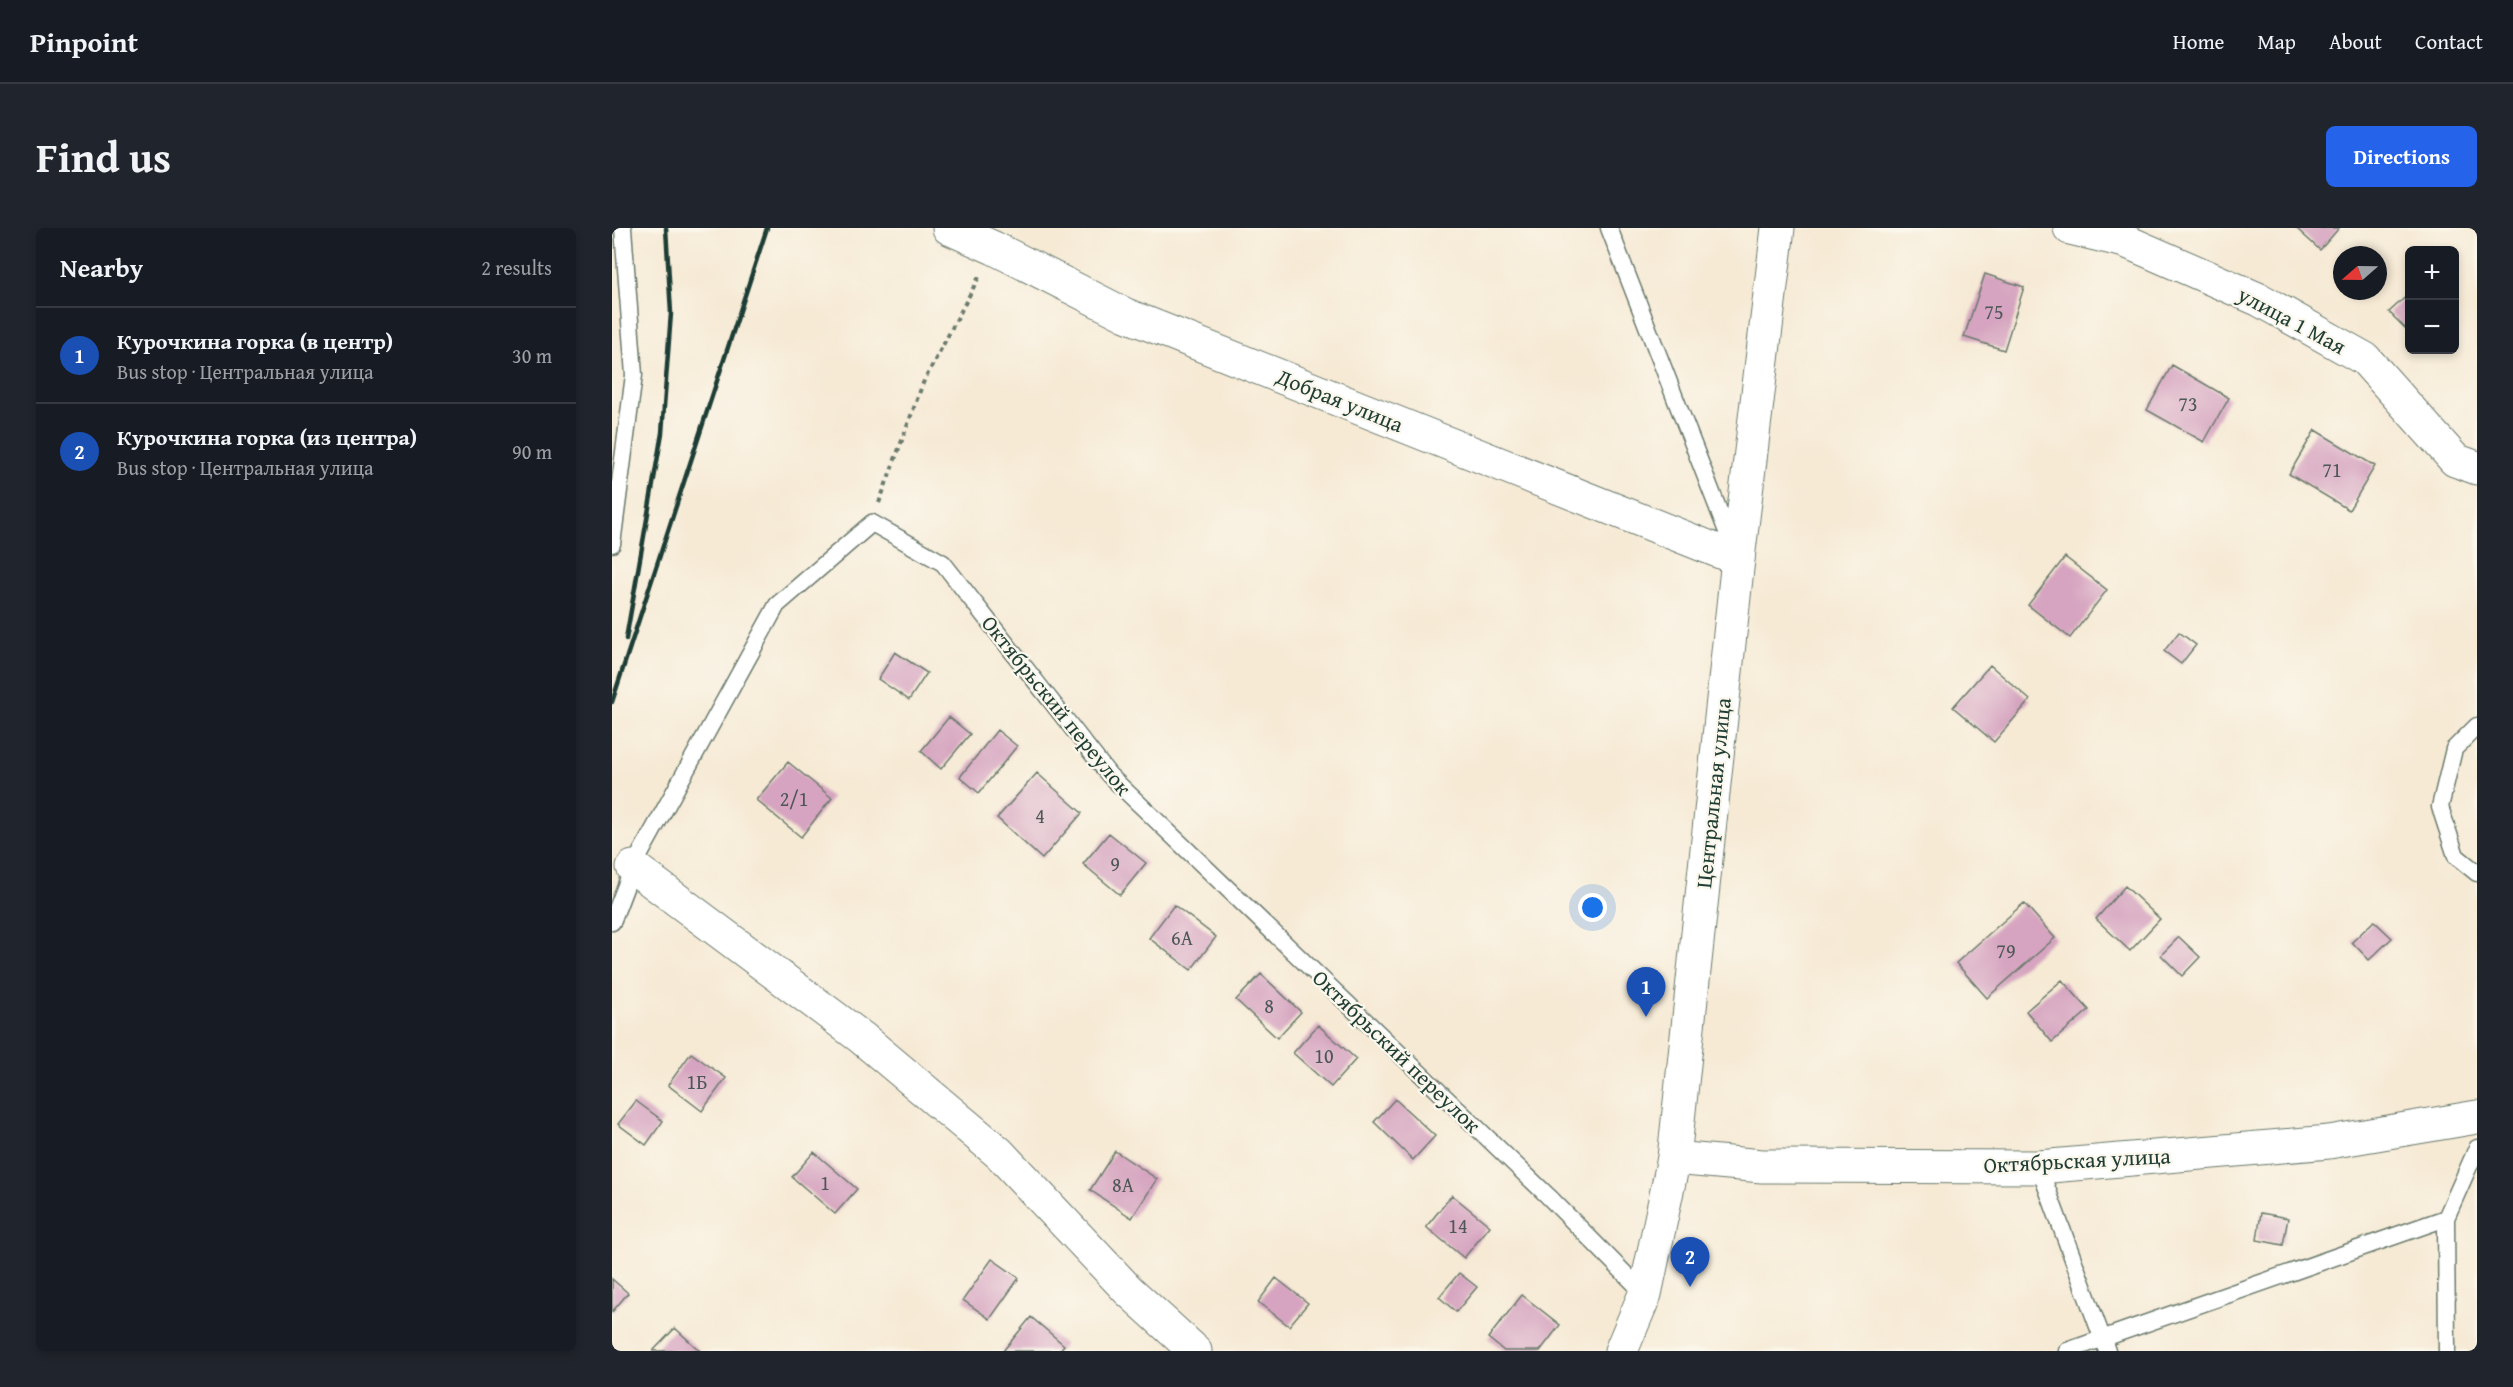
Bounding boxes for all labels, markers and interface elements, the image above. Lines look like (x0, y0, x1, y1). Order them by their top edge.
text: Pinpoint (30, 21, 138, 62)
text: Home (2173, 26, 2224, 57)
text: Map (2257, 26, 2296, 57)
text: About (2329, 26, 2382, 57)
text: Contact (2415, 26, 2483, 57)
text: Find us (36, 126, 171, 187)
button: Directions (2326, 126, 2477, 187)
north arrow (2333, 246, 2387, 300)
map controls (2405, 246, 2459, 354)
button: + (2405, 246, 2459, 300)
text: Nearby (60, 248, 143, 287)
text: 2 results (481, 253, 552, 282)
street label: улица 1 Мая (2231, 278, 2352, 362)
house number: 75 (1984, 297, 2004, 326)
button: − (2405, 300, 2459, 354)
text: Курочкина горка (в центр) (117, 325, 393, 357)
text: 1 (74, 341, 85, 370)
text: 30 m (512, 341, 552, 370)
text: Bus stop · Центральная улица (117, 357, 374, 386)
street label: Добрая улица (1271, 360, 1409, 440)
house number: 73 (2178, 389, 2198, 418)
text: Курочкина горка (из центра) (117, 421, 417, 453)
text: 2 (74, 437, 85, 466)
text: 90 m (512, 437, 552, 466)
text: Bus stop · Центральная улица (117, 453, 374, 482)
house number: 71 (2322, 455, 2342, 484)
street label: Октябрьский переулок (974, 608, 1140, 802)
street label: Центральная улица (1687, 696, 1739, 890)
house number: 2/1 (780, 784, 808, 813)
house number: 4 (1035, 801, 1045, 830)
house number: 9 (1110, 849, 1120, 878)
your location (1578, 893, 1607, 922)
house number: 6А (1171, 923, 1193, 952)
house number: 79 (1996, 936, 2016, 965)
street label: Октябрьский переулок (1306, 962, 1489, 1140)
pin: 1 (1626, 968, 1666, 1017)
house number: 8 (1264, 991, 1274, 1020)
house number: 10 (1314, 1041, 1334, 1070)
house number: 1Б (687, 1067, 707, 1096)
street label: Октябрьская улица (1983, 1139, 2172, 1181)
house number: 1 (820, 1168, 830, 1197)
house number: 8А (1112, 1170, 1134, 1199)
house number: 14 (1448, 1211, 1468, 1240)
pin: 2 (1670, 1238, 1710, 1287)

